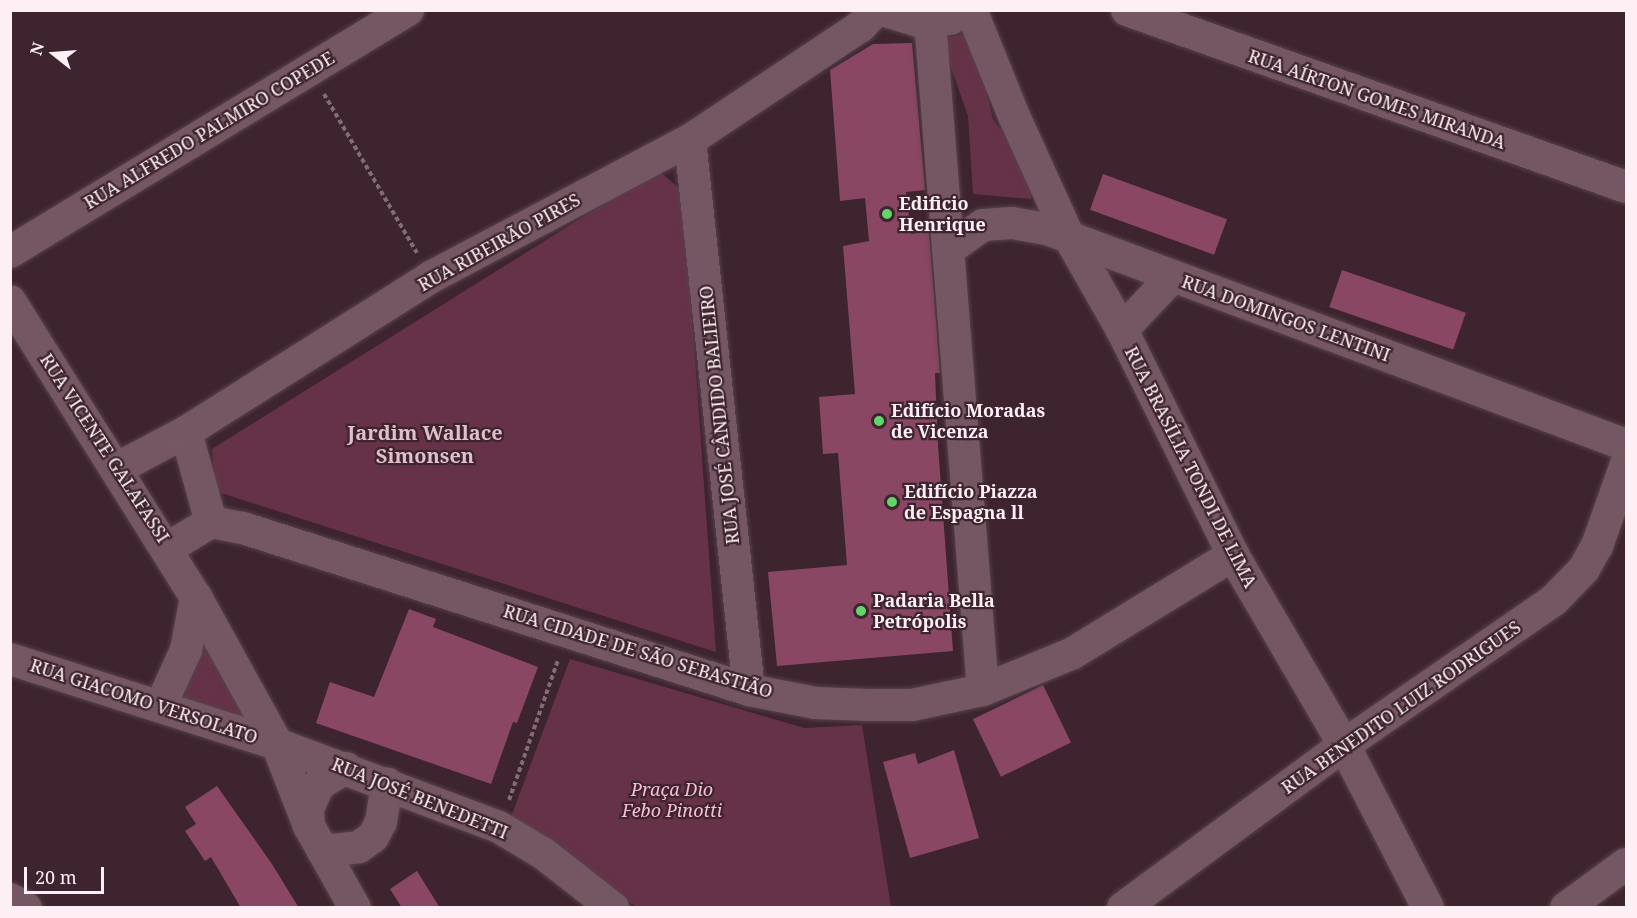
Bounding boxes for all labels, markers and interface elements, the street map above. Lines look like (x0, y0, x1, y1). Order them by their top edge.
north arrow (24, 24, 84, 84)
text: N (24, 39, 49, 58)
street label: RUA AÍRTON GOMES MIRANDA (1246, 45, 1508, 153)
street label: RUA ALFREDO PALMIRO COPEDE (80, 47, 338, 213)
street label: RUA RIBEIRÃO PIRES (414, 188, 584, 296)
place label: Edificio Henrique (899, 193, 986, 236)
marker: Edificio Henrique (880, 207, 894, 221)
street label: RUA DOMINGOS LENTINI (1179, 270, 1393, 366)
street label: RUA JOSÉ CÂNDIDO BALIEIRO (695, 285, 743, 545)
street label: RUA BRASÍLIA TONDI DE LIMA (1121, 343, 1261, 591)
street label: RUA VICENTE GALAFASSI (36, 349, 174, 547)
place label: Edifício Moradas de Vicenza (891, 400, 1045, 442)
marker: Edifício Moradas de Vicenza (872, 414, 886, 428)
district label: Jardim Wallace Simonsen (347, 421, 503, 468)
place label: Edifício Piazza de Espagna ll (904, 481, 1037, 524)
marker: Edifício Piazza de Espagna ll (885, 495, 899, 509)
place label: Padaria Bella Petrópolis (873, 590, 995, 632)
street label: RUA CIDADE DE SÃO SEBASTIÃO (501, 600, 775, 702)
marker: Padaria Bella Petrópolis (854, 604, 868, 618)
street label: RUA BENEDITO LUIZ RODRIGUES (1277, 616, 1525, 798)
street label: RUA GIACOMO VERSOLATO (28, 654, 260, 748)
street label: RUA JOSÉ BENEDETTI (329, 753, 511, 843)
park label: Praça Dio Febo Pinotti (622, 779, 722, 822)
scale bar (27, 855, 106, 893)
text: 20 m (35, 865, 77, 889)

